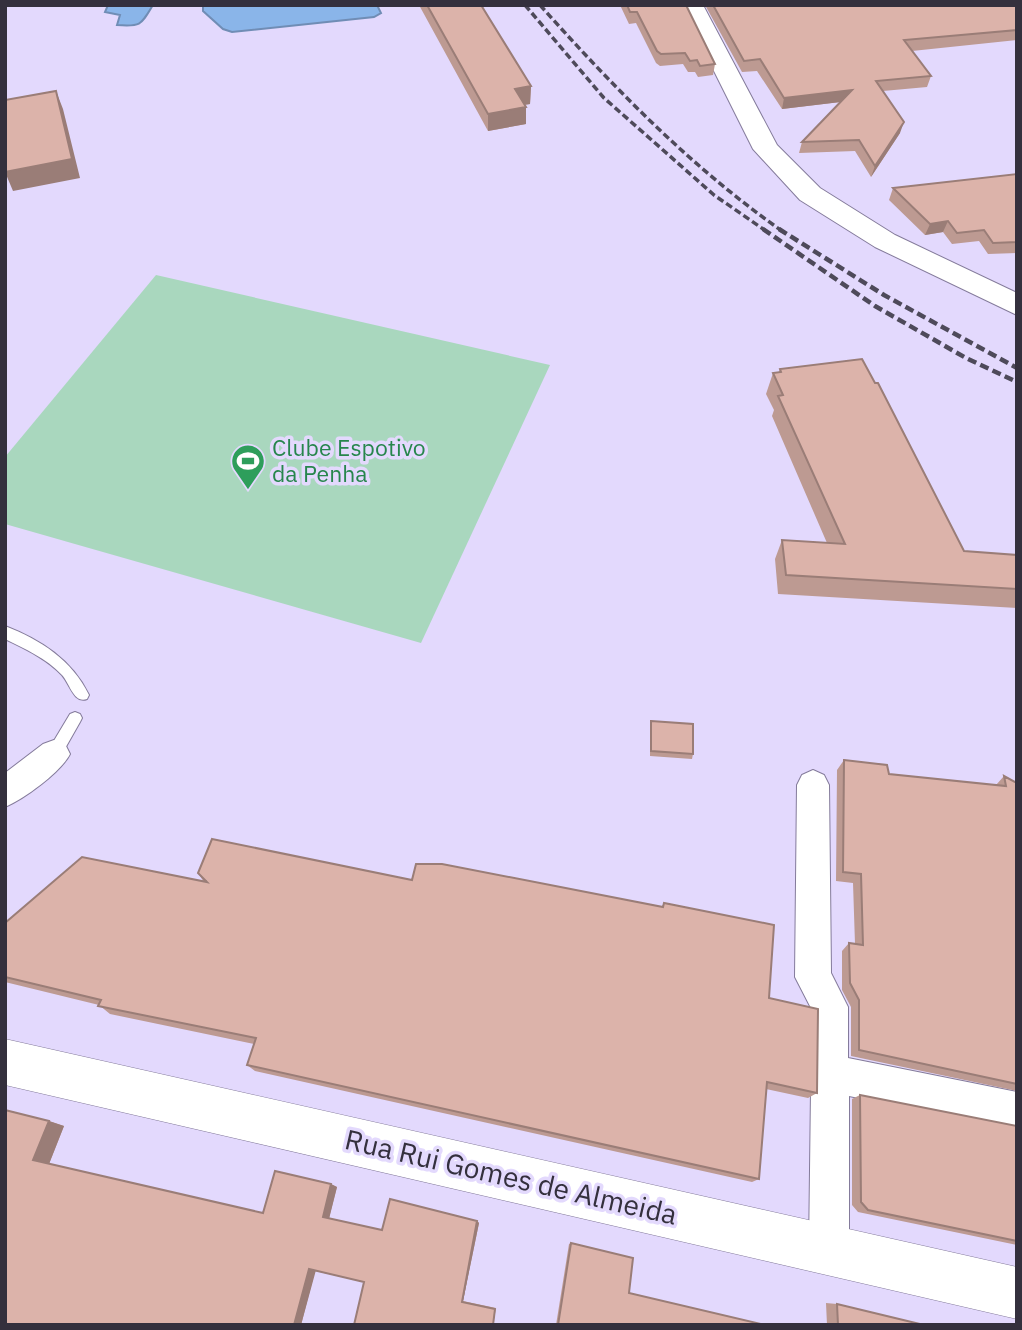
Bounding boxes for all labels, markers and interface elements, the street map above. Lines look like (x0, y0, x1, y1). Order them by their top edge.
place label: Clube Espotivo da Penha (272, 432, 426, 488)
sports icon: Clube Espotivo da Penha (229, 442, 267, 491)
street label: Rua Rui Gomes de Almeida (341, 1120, 681, 1233)

